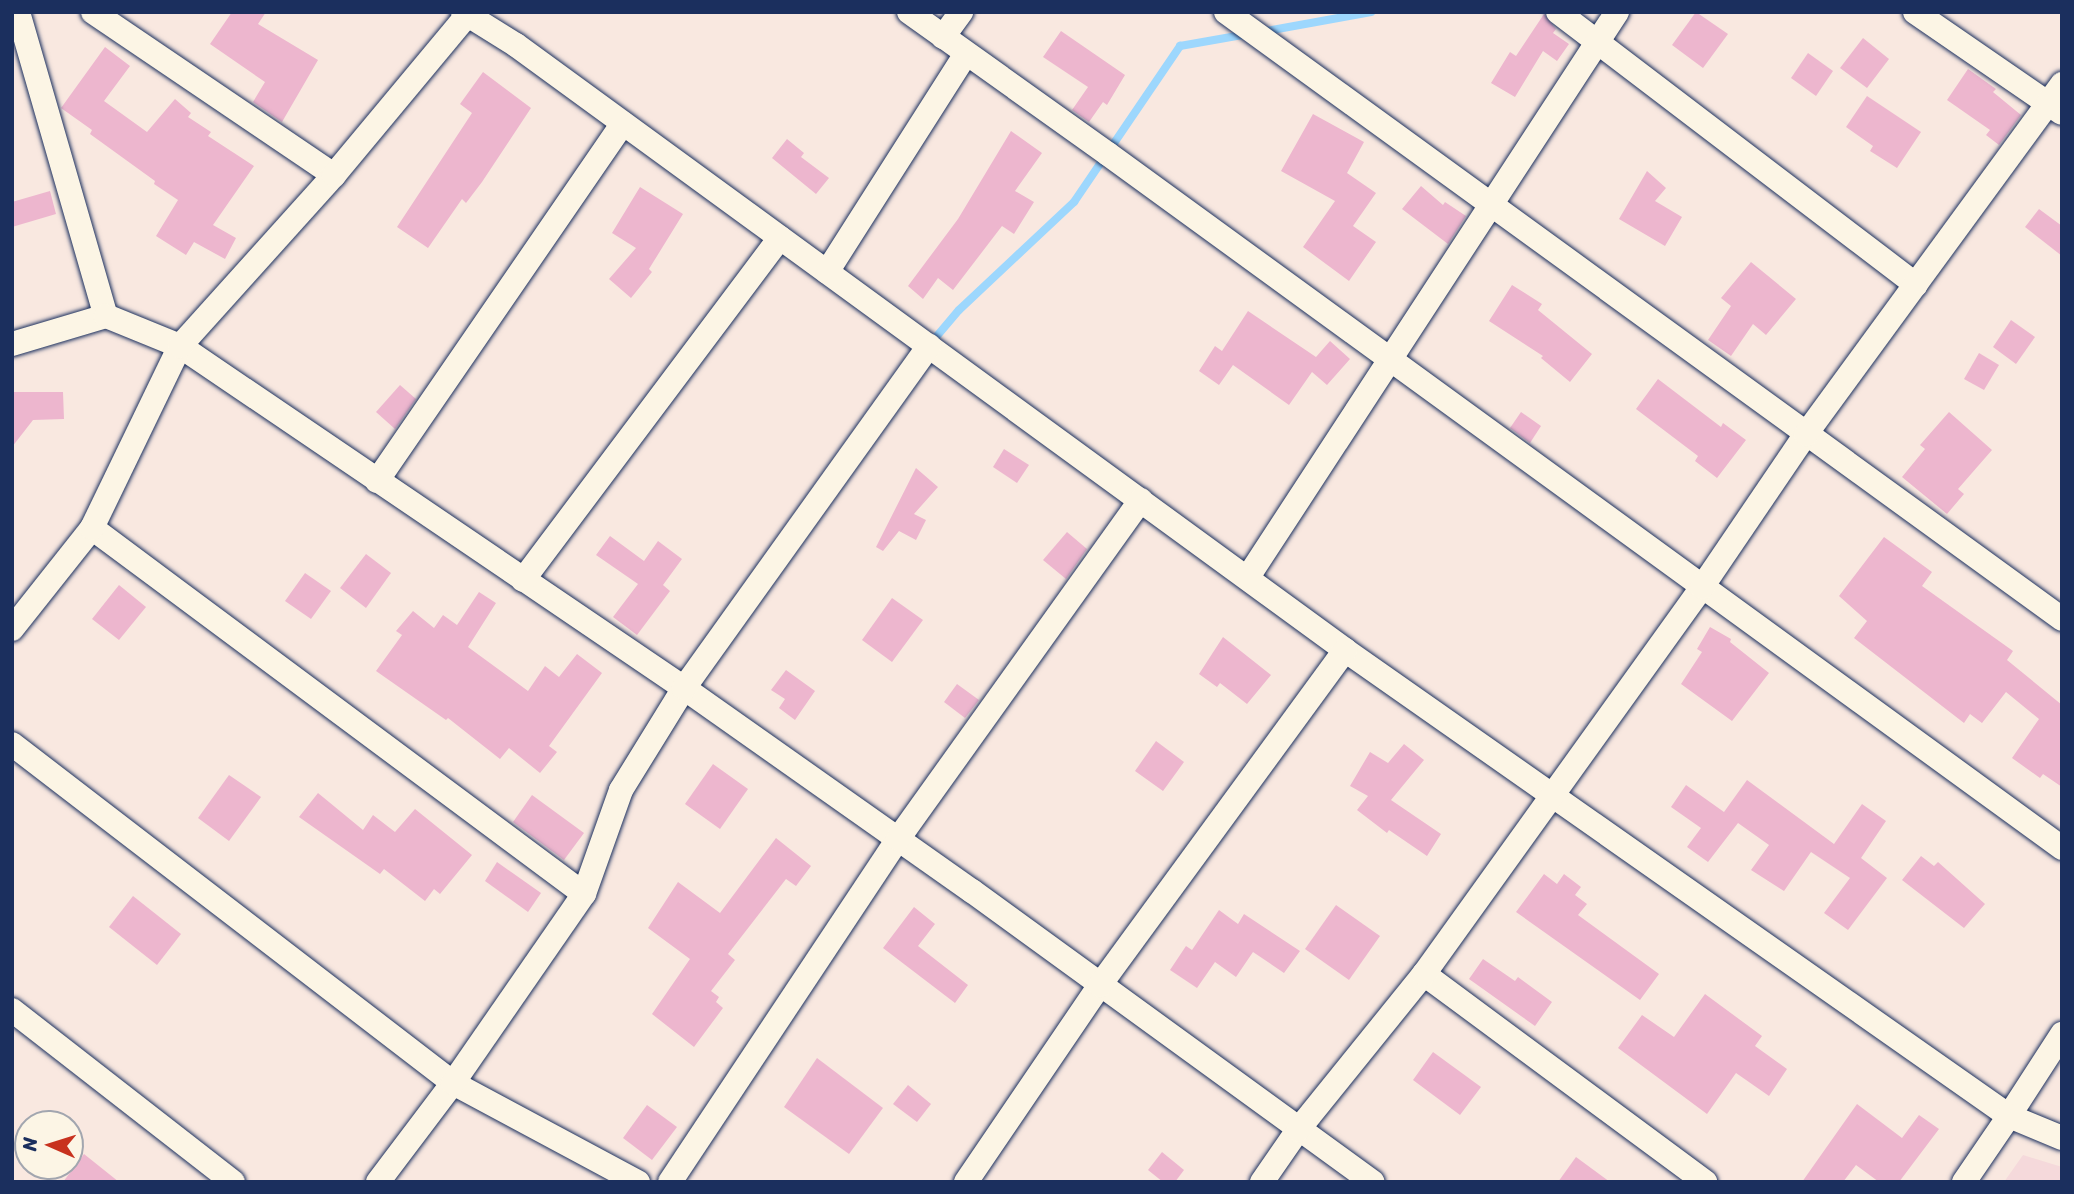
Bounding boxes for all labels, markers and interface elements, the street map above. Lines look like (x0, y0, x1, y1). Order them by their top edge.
north arrow (14, 1110, 84, 1180)
text: N (13, 1137, 46, 1151)

